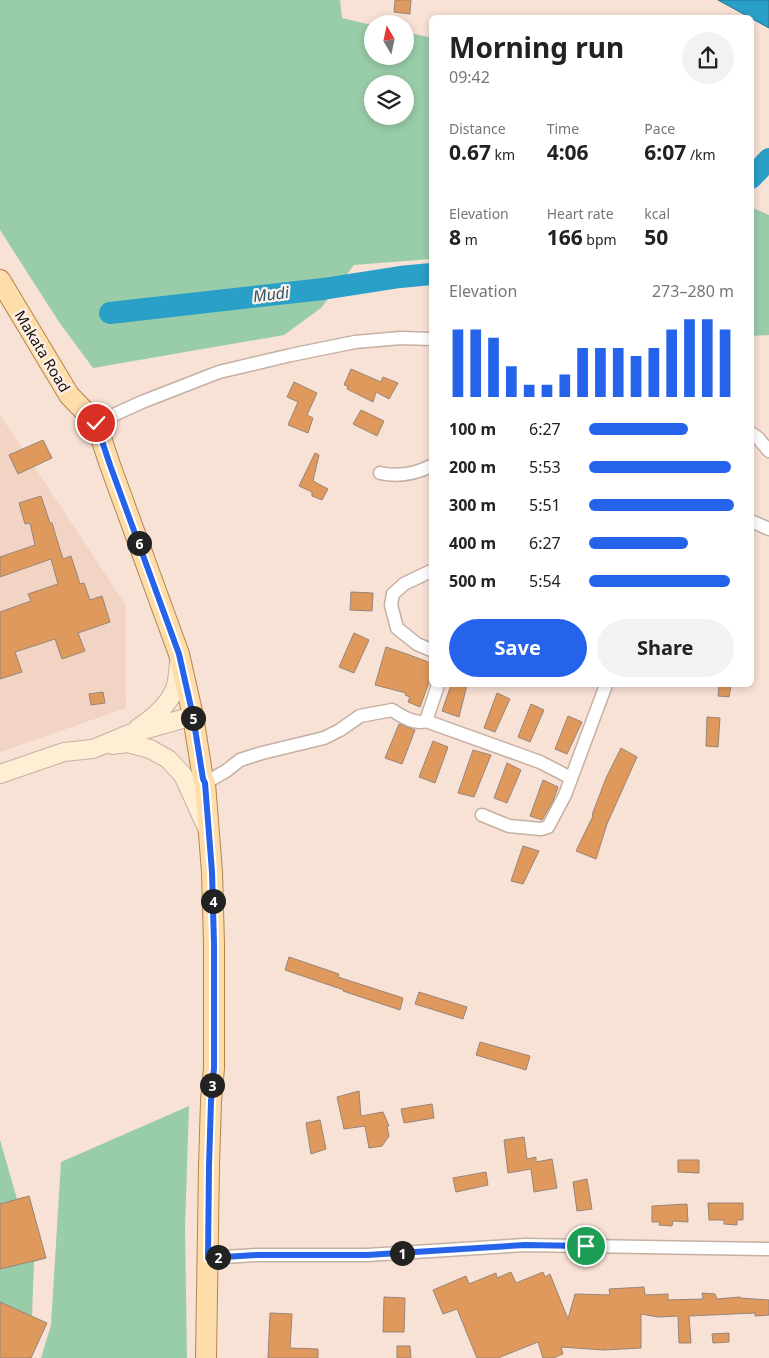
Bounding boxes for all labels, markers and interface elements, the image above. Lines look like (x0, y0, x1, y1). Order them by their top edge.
north arrow (364, 15, 414, 65)
map controls (364, 15, 414, 125)
text: Morning run (449, 28, 624, 66)
button: share (682, 32, 734, 84)
text: 09:42 (449, 66, 490, 88)
button: layers (364, 75, 414, 125)
text: Distance (449, 119, 506, 138)
text: Time (547, 119, 579, 138)
text: Pace (644, 119, 675, 138)
text: 0.67 (449, 138, 491, 166)
text: 4:06 (547, 138, 589, 166)
text: 6:07 (644, 138, 686, 166)
text: km (491, 145, 515, 164)
text: /km (686, 145, 716, 164)
text: Elevation (449, 204, 509, 223)
text: Heart rate (547, 204, 614, 223)
text: kcal (644, 204, 670, 223)
text: 8 (449, 223, 461, 251)
text: 166 (547, 223, 583, 251)
text: 50 (644, 223, 668, 251)
text: m (461, 230, 478, 249)
text: bpm (583, 230, 617, 249)
text: Elevation (449, 280, 517, 302)
text: 273–280 m (652, 280, 734, 302)
water label: Mudi (252, 281, 291, 307)
street label: Makata Road (11, 306, 75, 396)
pin (75, 402, 117, 444)
icon: check (82, 409, 110, 437)
text: 100 m (449, 418, 496, 440)
text: 6:27 (529, 418, 561, 440)
text: 200 m (449, 456, 496, 478)
text: 5:53 (529, 456, 561, 478)
text: 300 m (449, 494, 496, 516)
text: 5:51 (529, 494, 561, 516)
pin: 6 (126, 530, 152, 556)
text: 400 m (449, 532, 496, 554)
text: 6:27 (529, 532, 561, 554)
text: 6 (135, 534, 144, 553)
text: 500 m (449, 570, 496, 592)
text: 5:54 (529, 570, 561, 592)
button: Save (449, 619, 587, 677)
button: Share (597, 619, 734, 677)
pin: 5 (180, 706, 206, 730)
text: 5 (189, 709, 198, 728)
pin: 4 (200, 888, 226, 914)
text: 4 (209, 892, 218, 911)
pin: 3 (200, 1072, 224, 1098)
text: 3 (208, 1076, 217, 1095)
pin (565, 1225, 607, 1267)
icon: arrive (572, 1232, 600, 1260)
pin: 1 (390, 1240, 414, 1266)
pin: 2 (206, 1244, 230, 1270)
text: 1 (398, 1244, 407, 1263)
text: 2 (214, 1248, 223, 1267)

